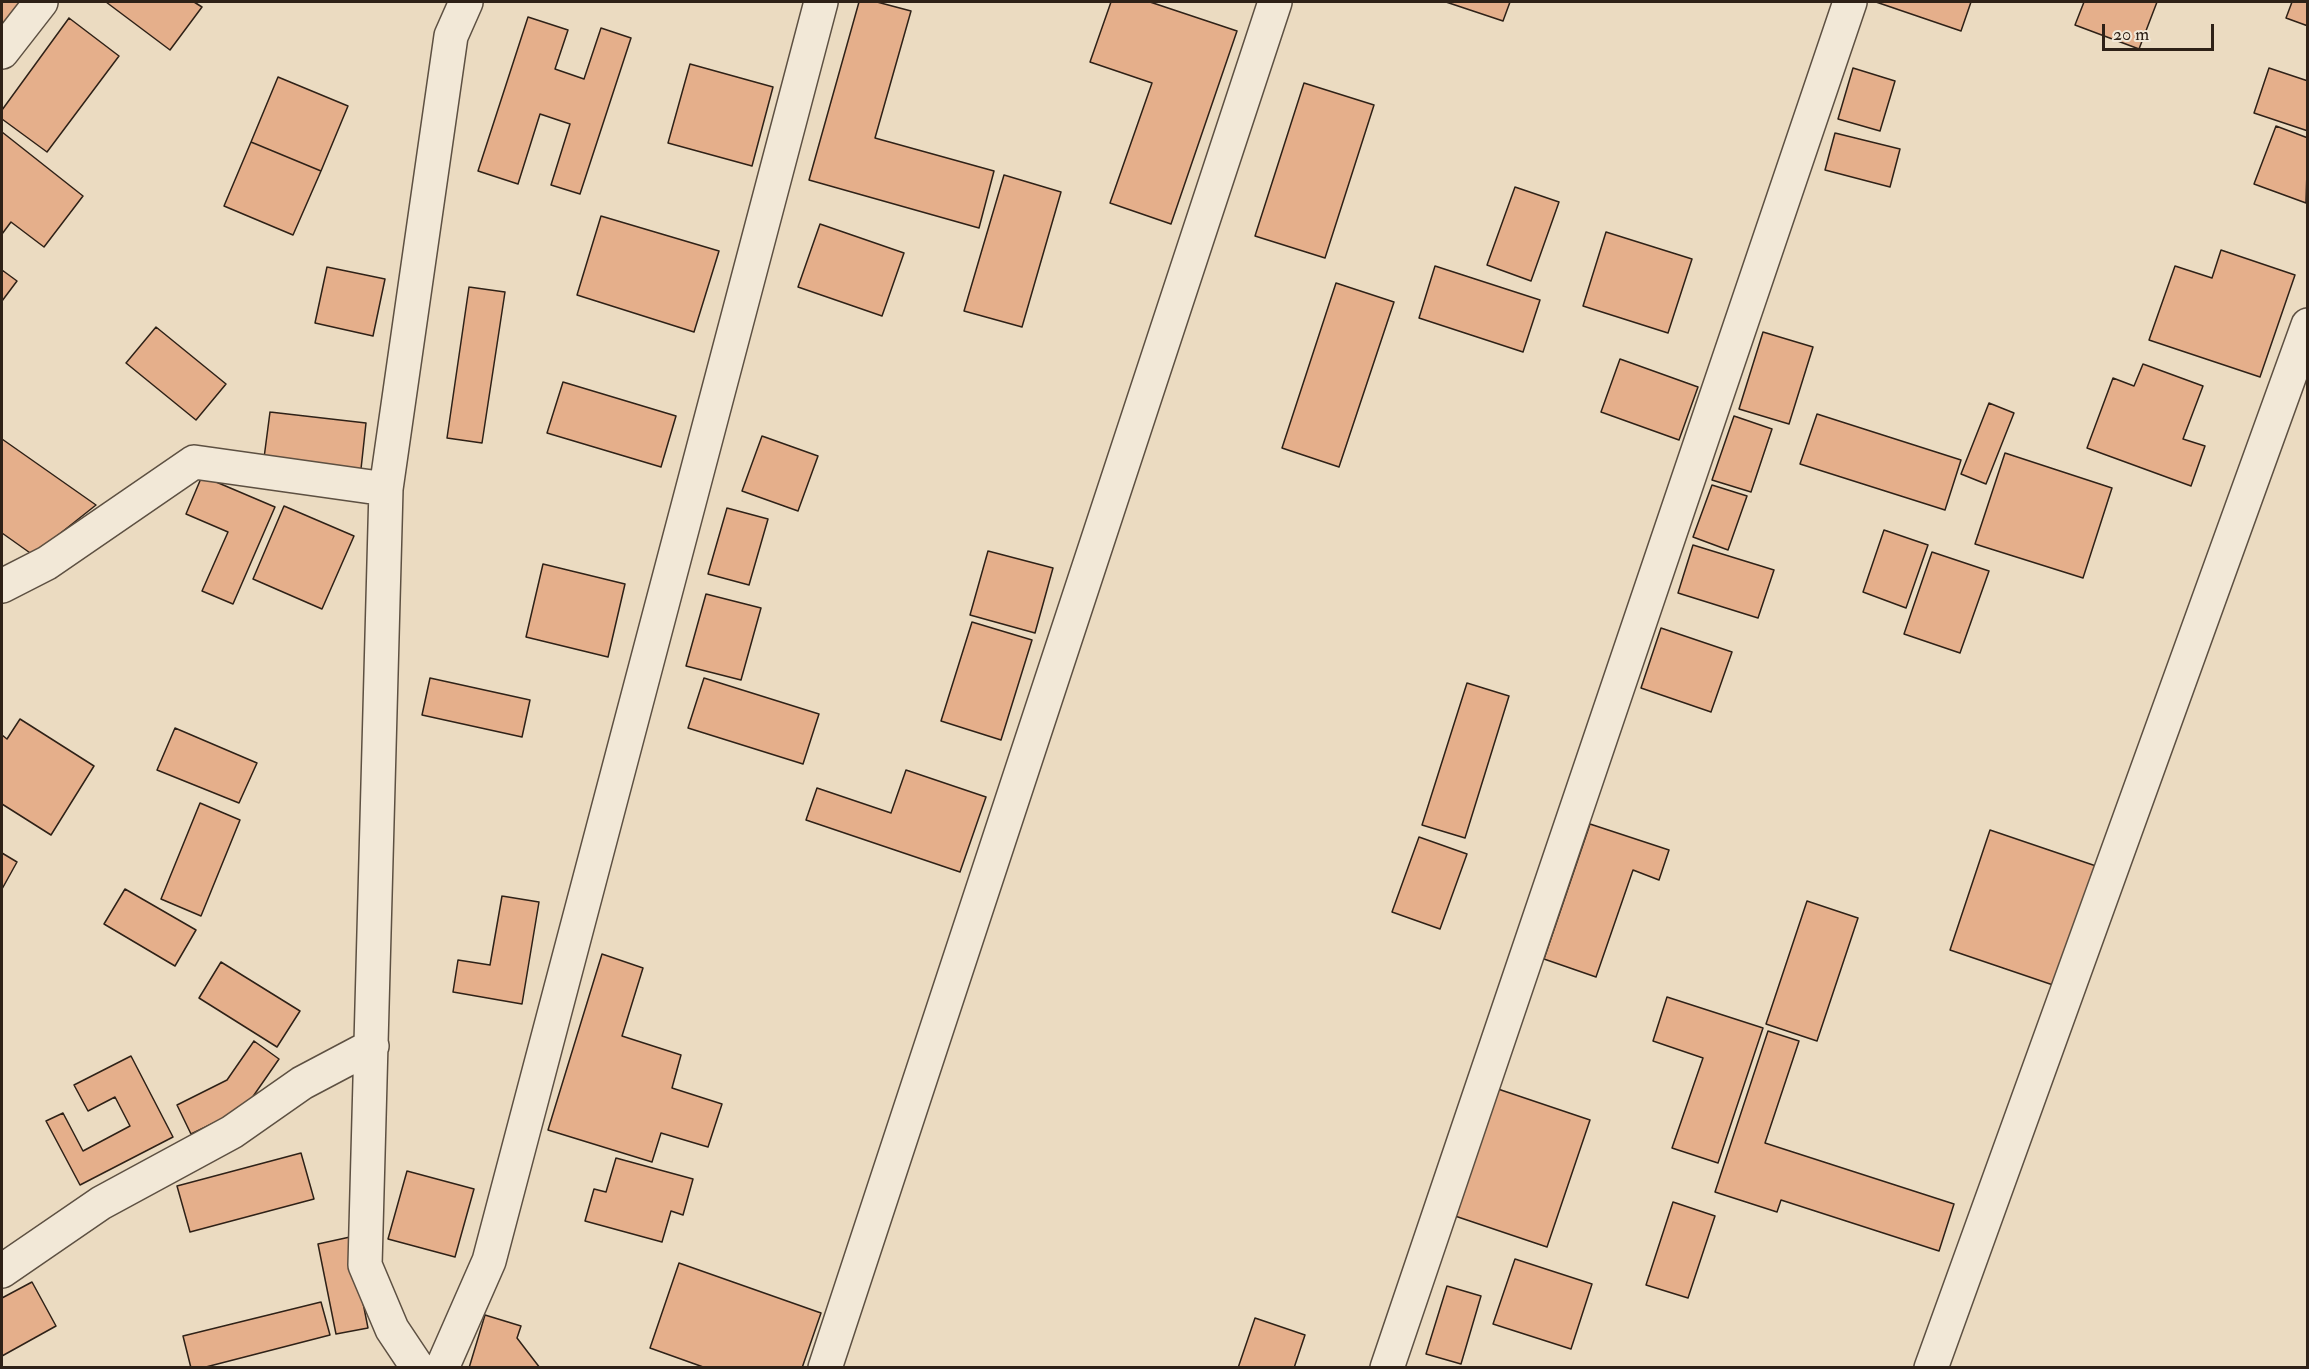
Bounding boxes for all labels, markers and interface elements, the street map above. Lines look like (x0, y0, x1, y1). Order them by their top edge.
scale bar (2105, 12, 2218, 50)
text: 20 m (2113, 23, 2149, 46)

